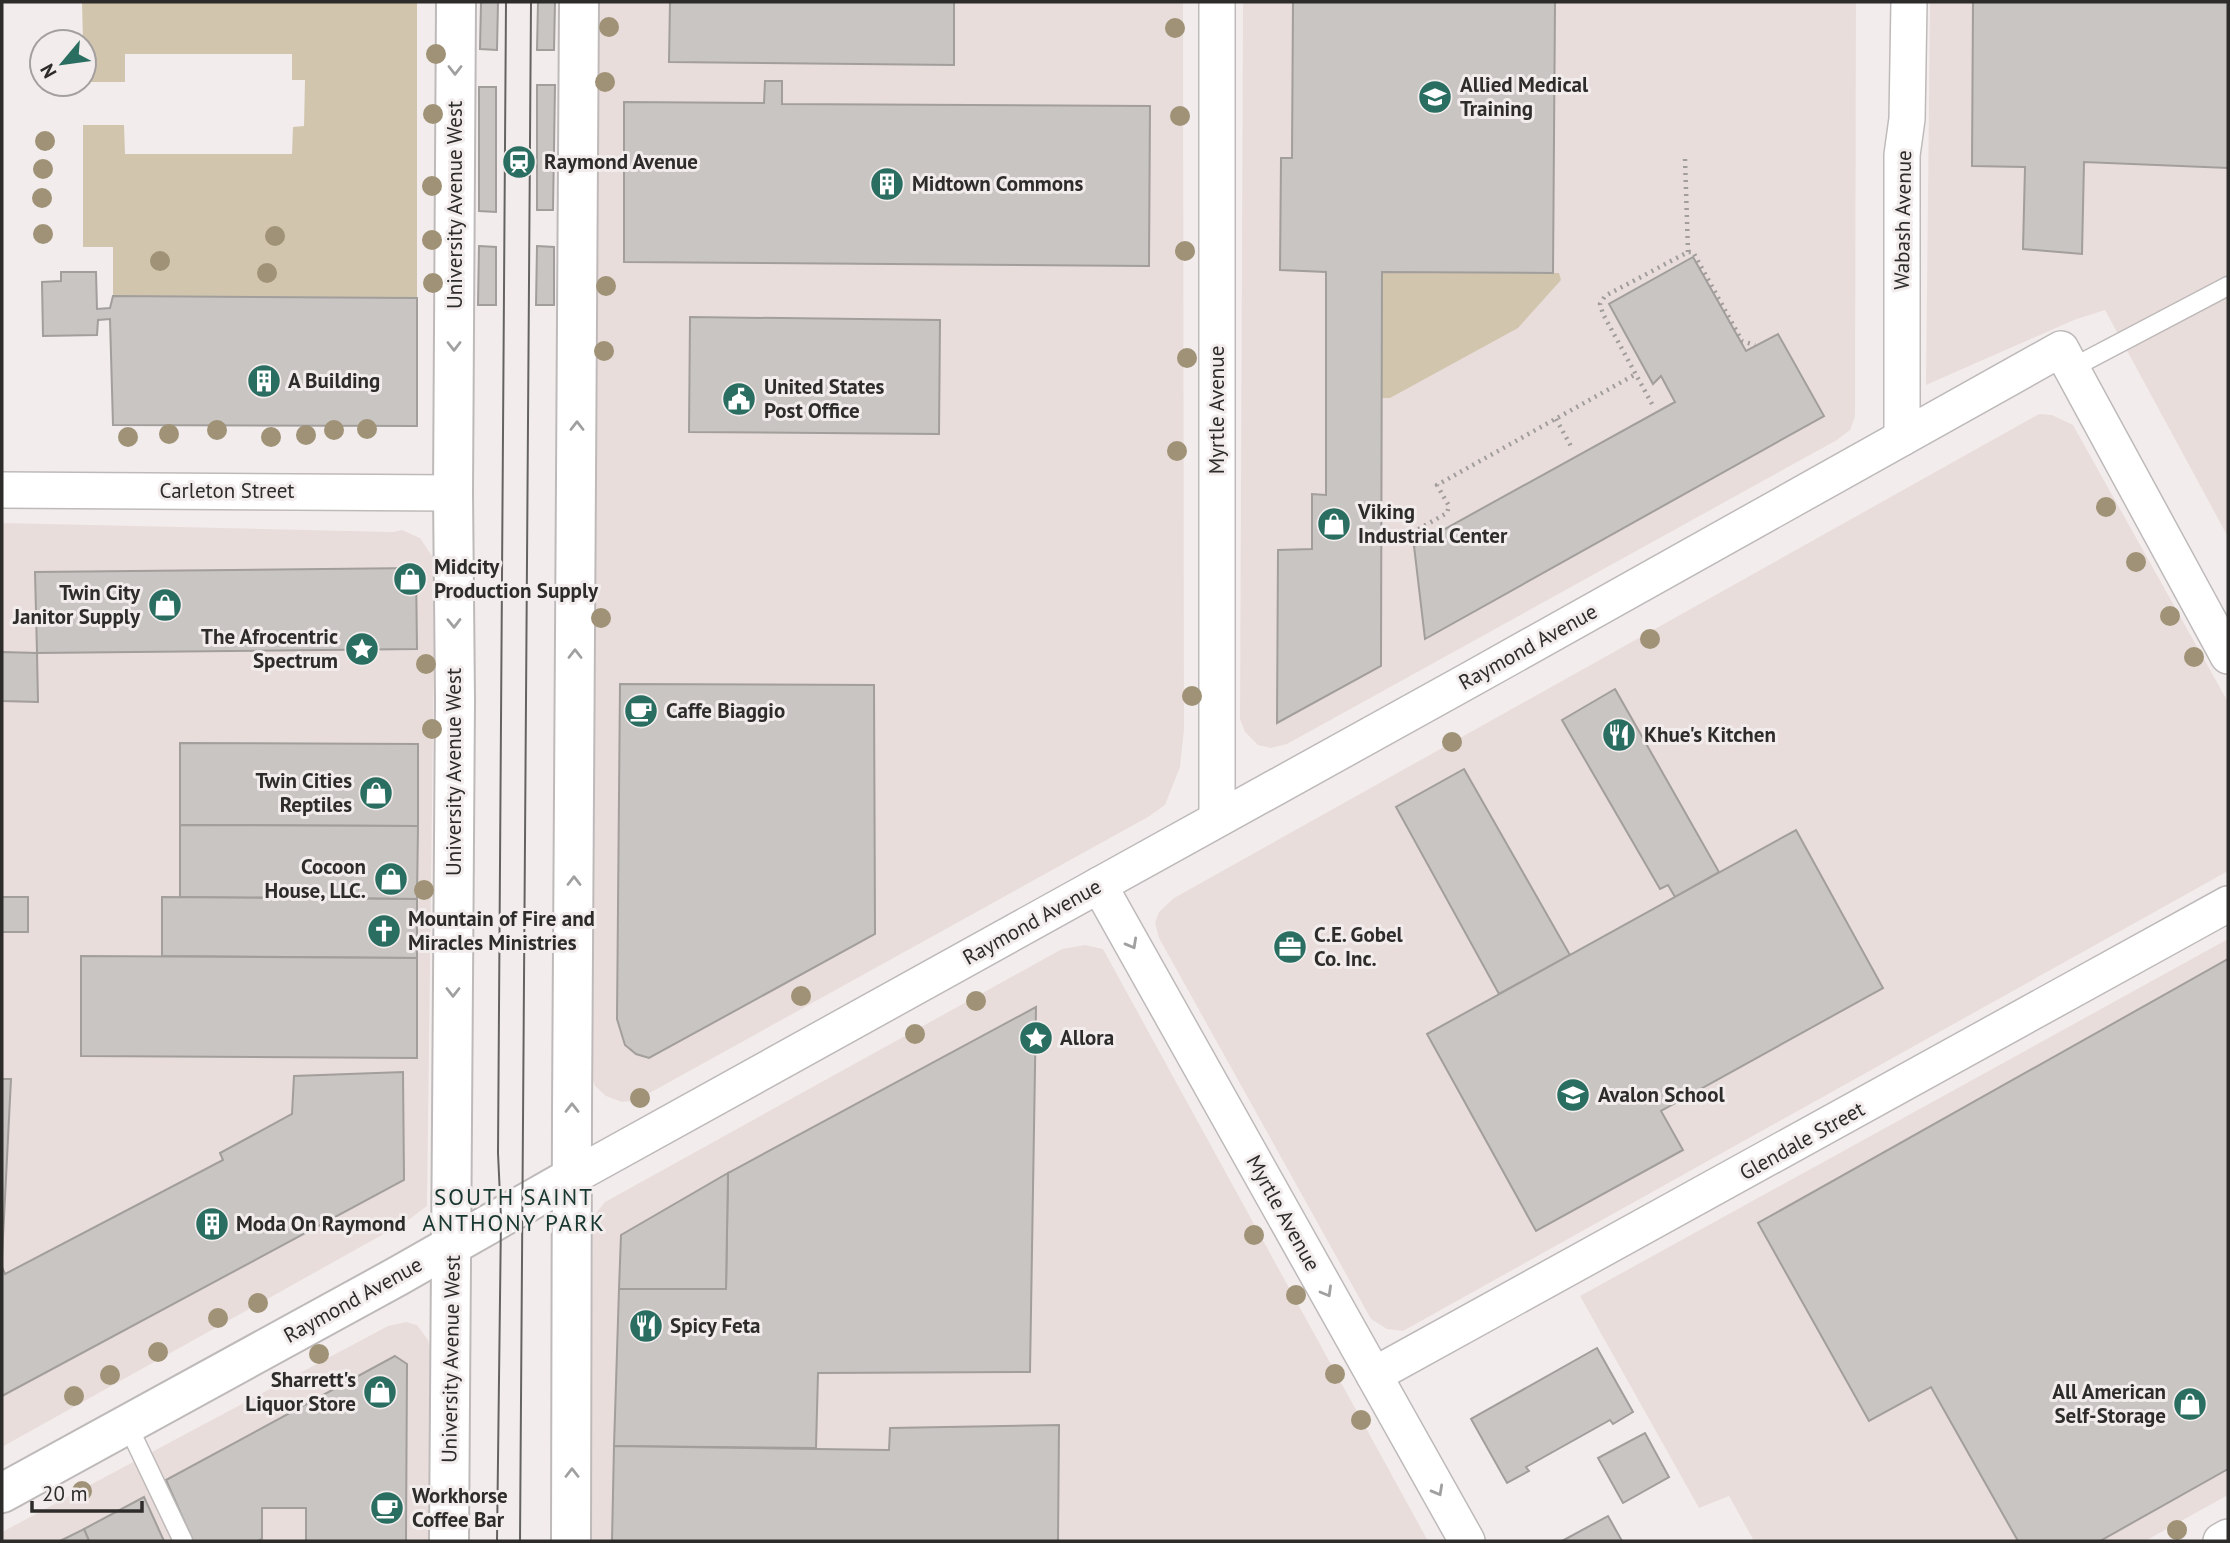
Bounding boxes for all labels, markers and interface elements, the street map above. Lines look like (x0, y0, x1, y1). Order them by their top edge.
north arrow (28, 28, 98, 98)
text: N (35, 60, 62, 83)
one-way arrow (448, 65, 463, 76)
place label: Allied Medical Training (1460, 71, 1589, 122)
school or university icon: Allied Medical Training (1416, 78, 1454, 116)
street label: University Avenue West (441, 101, 468, 309)
station icon: Raymond Avenue (500, 143, 538, 181)
place label: Raymond Avenue (544, 148, 698, 175)
street label: Wabash Avenue (1888, 150, 1917, 290)
building icon: Midtown Commons (868, 165, 906, 203)
place label: Midtown Commons (912, 170, 1083, 197)
one-way arrow (446, 342, 462, 352)
street label: Myrtle Avenue (1203, 346, 1230, 474)
building icon: A Building (245, 362, 283, 400)
place label: A Building (288, 367, 380, 394)
place label: United States Post Office (764, 373, 885, 424)
public building icon: United States Post Office (720, 380, 758, 418)
one-way arrow (569, 420, 585, 431)
street label: Carleton Street (160, 477, 294, 504)
place label: Viking Industrial Center (1357, 498, 1508, 549)
shop icon: Viking Industrial Center (1315, 505, 1353, 543)
place label: Midcity Production Supply (434, 553, 599, 604)
shop icon: Midcity Production Supply (391, 560, 429, 598)
place label: Twin City Janitor Supply (12, 579, 141, 630)
shop icon: Twin City Janitor Supply (146, 586, 184, 624)
street label: Raymond Avenue (1454, 597, 1602, 696)
one-way arrow (447, 618, 462, 629)
place label: The Afrocentric Spectrum (201, 623, 338, 674)
place icon: The Afrocentric Spectrum (343, 630, 381, 668)
one-way arrow (568, 648, 583, 659)
street label: University Avenue West (440, 668, 467, 876)
cafe icon: Caffe Biaggio (622, 692, 660, 730)
place label: Caffe Biaggio (666, 697, 785, 724)
restaurant icon: Khue's Kitchen (1600, 716, 1638, 754)
place label: Khue's Kitchen (1644, 721, 1776, 748)
place label: Twin Cities Reptiles (256, 767, 352, 818)
shop icon: Twin Cities Reptiles (357, 774, 395, 812)
place label: Cocoon House, LLC. (265, 853, 366, 904)
shop icon: Cocoon House, LLC. (372, 860, 410, 898)
street label: Raymond Avenue (958, 872, 1106, 971)
one-way arrow (566, 875, 581, 886)
place label: Mountain of Fire and Miracles Ministries (408, 905, 595, 956)
church icon: Mountain of Fire and Miracles Ministries (365, 912, 403, 950)
place label: C.E. Gobel Co. Inc. (1314, 921, 1404, 972)
office icon: C.E. Gobel Co. Inc. (1271, 928, 1309, 966)
one-way arrow (1124, 937, 1137, 950)
one-way arrow (445, 987, 461, 997)
place icon: Allora (1017, 1019, 1055, 1057)
place label: Allora (1060, 1024, 1114, 1051)
school or university icon: Avalon School (1554, 1076, 1592, 1114)
place label: Avalon School (1598, 1081, 1725, 1108)
street label: Glendale Street (1734, 1095, 1869, 1186)
one-way arrow (564, 1103, 580, 1113)
street label: Myrtle Avenue (1240, 1150, 1326, 1276)
district label: SOUTH SAINT ANTHONY PARK (422, 1182, 606, 1237)
building icon: Moda On Raymond (193, 1205, 231, 1243)
place label: Moda On Raymond (236, 1210, 406, 1237)
street label: Raymond Avenue (279, 1250, 427, 1349)
street label: University Avenue West (435, 1255, 466, 1463)
one-way arrow (1319, 1285, 1332, 1298)
restaurant icon: Spicy Feta (627, 1307, 665, 1345)
place label: Spicy Feta (670, 1312, 761, 1339)
place label: Sharrett's Liquor Store (245, 1366, 356, 1417)
shop icon: Sharrett's Liquor Store (361, 1373, 399, 1411)
place label: All American Self-Storage (2052, 1378, 2166, 1429)
shop icon: All American Self-Storage (2171, 1385, 2209, 1423)
one-way arrow (564, 1467, 580, 1478)
scale bar (32, 1470, 142, 1514)
text: 20 m (42, 1480, 88, 1507)
place label: Workhorse Coffee Bar (412, 1482, 508, 1533)
one-way arrow (1430, 1483, 1443, 1496)
cafe icon: Workhorse Coffee Bar (368, 1489, 406, 1527)

